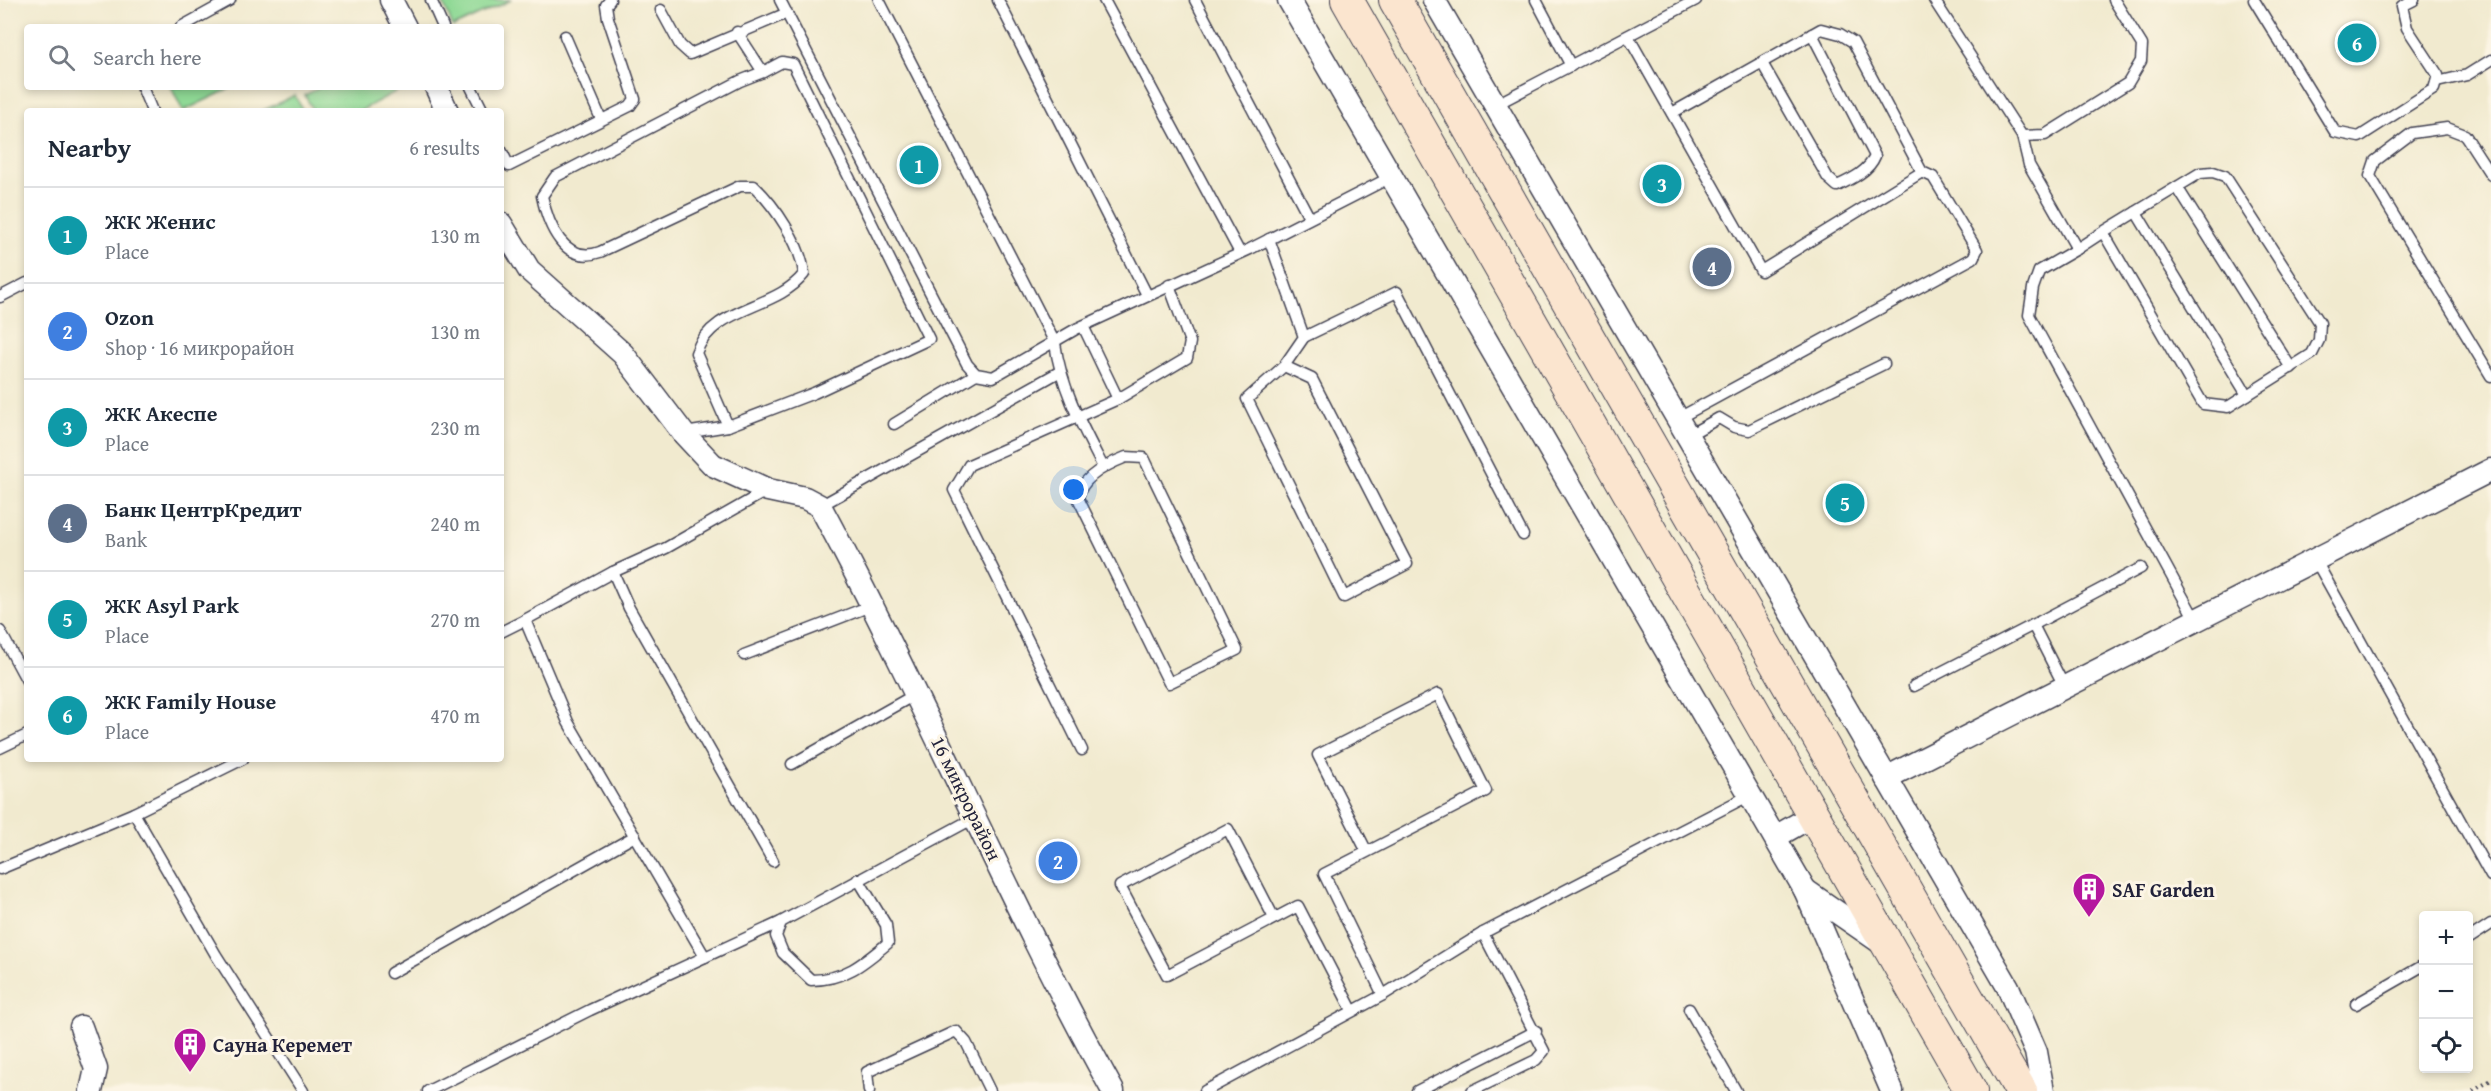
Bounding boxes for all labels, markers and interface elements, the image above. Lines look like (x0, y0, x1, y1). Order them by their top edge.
pin: 6 (2338, 20, 2376, 66)
search box (24, 24, 504, 90)
icon: search (45, 41, 78, 74)
text: Search here (93, 41, 202, 73)
text: Nearby (48, 128, 131, 167)
text: 6 results (409, 133, 480, 162)
pin: 1 (900, 142, 938, 188)
pin: 3 (1642, 162, 1682, 207)
text: ЖК Женис (105, 205, 216, 237)
text: 1 (62, 221, 73, 250)
text: 130 m (430, 221, 480, 250)
text: Place (105, 237, 149, 266)
pin: 4 (1692, 244, 1732, 290)
text: Ozon (105, 301, 154, 333)
text: 2 (62, 317, 73, 346)
text: 130 m (430, 317, 480, 346)
text: Shop · 16 микрорайон (105, 333, 294, 362)
text: ЖК Акеспе (105, 397, 217, 429)
text: 3 (62, 413, 73, 442)
text: 230 m (430, 413, 480, 442)
text: Place (105, 429, 149, 458)
your location (1059, 475, 1088, 504)
pin: 5 (1826, 480, 1864, 526)
text: Банк ЦентрКредит (105, 493, 302, 525)
text: 4 (62, 509, 73, 538)
text: 240 m (430, 509, 480, 538)
text: Bank (105, 525, 147, 554)
text: ЖК Asyl Park (105, 589, 239, 621)
text: 5 (62, 605, 73, 634)
text: 270 m (430, 605, 480, 634)
text: Place (105, 621, 149, 650)
text: ЖК Family House (105, 685, 276, 717)
text: 6 (62, 701, 73, 730)
text: 470 m (430, 701, 480, 730)
text: Place (105, 717, 149, 746)
street label: 16 микрорайон (924, 731, 1010, 866)
pin: 2 (1038, 838, 1078, 884)
building icon: SAF Garden (2071, 871, 2107, 918)
place label: SAF Garden (2112, 875, 2215, 904)
map controls (2419, 911, 2473, 1073)
button: + (2419, 911, 2473, 965)
button: − (2419, 965, 2473, 1019)
button: locate (2419, 1019, 2473, 1073)
building icon: Сауна Керемет (172, 1026, 208, 1073)
place label: Сауна Керемет (213, 1030, 352, 1059)

